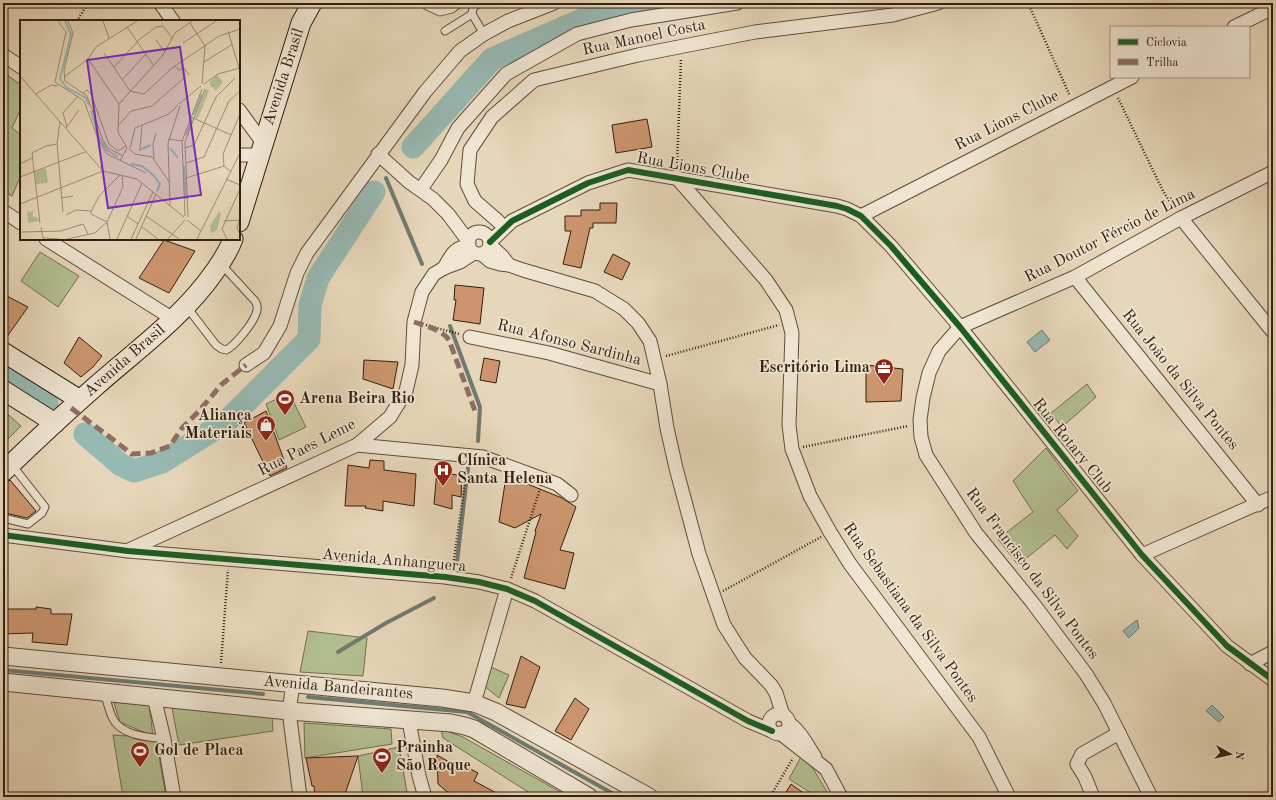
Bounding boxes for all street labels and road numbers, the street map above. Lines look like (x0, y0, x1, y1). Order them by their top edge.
street label: Rua Manoel Costa (581, 17, 707, 59)
street label: Avenida Brasil (261, 26, 307, 128)
street label: Rua Lions Clube (952, 88, 1062, 154)
street label: Rua Lions Clube (635, 150, 751, 186)
street label: Rua Doutor Fércio de Lima (1022, 186, 1198, 286)
street label: Rua João da Silva Pontes (1119, 307, 1241, 453)
street label: Rua Afonso Sardinha (495, 317, 643, 369)
street label: Avenida Brasil (82, 322, 168, 400)
street label: Rua Rotary Club (1029, 396, 1115, 496)
street label: Rua Paes Leme (256, 416, 358, 480)
street label: Rua Francisco da Silva Pontes (962, 485, 1102, 663)
street label: Rua Sebastiana da Silva Pontes (840, 520, 980, 706)
street label: Avenida Anhanguera (321, 547, 467, 575)
street label: Avenida Bandeirantes (262, 673, 414, 703)

